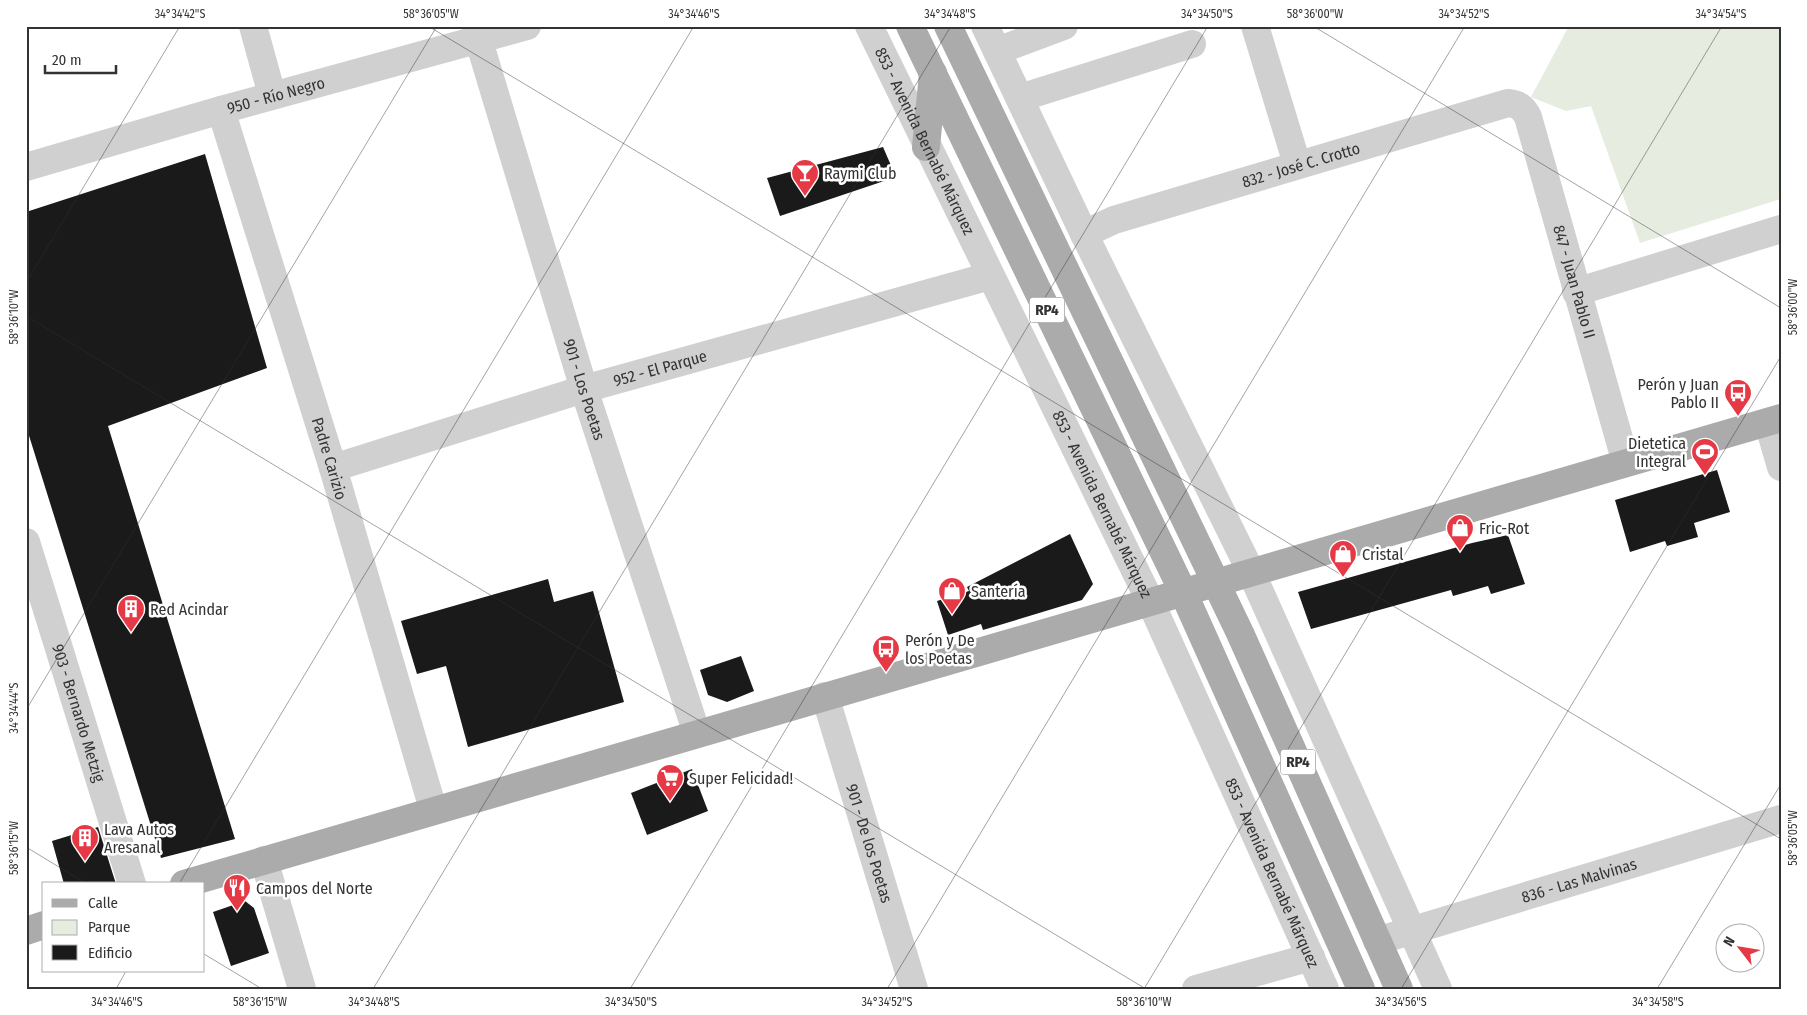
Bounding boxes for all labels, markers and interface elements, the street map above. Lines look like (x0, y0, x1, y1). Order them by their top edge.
text: 34°34'42"S (155, 7, 205, 21)
text: 58°36'05"W (403, 7, 459, 21)
text: 34°34'46"S (668, 7, 720, 21)
text: 34°34'48"S (924, 7, 976, 21)
text: 34°34'50"S (1181, 7, 1233, 21)
text: 58°36'00"W (1287, 7, 1343, 21)
text: 34°34'52"S (1439, 7, 1490, 21)
text: 34°34'54"S (1696, 7, 1747, 21)
scale bar (45, 42, 116, 74)
street label: 853 - Avenida Bernabé Márquez (871, 44, 979, 238)
text: 20 m (52, 51, 82, 69)
street label: 950 - Río Negro (225, 73, 327, 118)
street label: 832 - José C. Crotto (1240, 138, 1362, 192)
bar icon: Raymi Club (790, 158, 820, 197)
place label: Raymi Club (824, 164, 896, 183)
street label: 847 - Juan Pablo II (1549, 223, 1599, 341)
text: 58°36'00"W (1786, 279, 1800, 335)
text: 58°36'10"W (7, 289, 21, 345)
road number: RP4 (1030, 298, 1064, 322)
street label: 901 - Los Poetas (559, 337, 609, 443)
street label: 952 - El Parque (611, 346, 709, 390)
place label: Perón y Juan Pablo II (1638, 375, 1719, 412)
bus stop icon: Perón y Juan Pablo II (1723, 378, 1753, 417)
street label: 853 - Avenida Bernabé Márquez (1048, 407, 1156, 601)
street label: Padre Carizio (308, 415, 351, 502)
place label: Dietetica Integral (1628, 434, 1686, 471)
sports icon: Dietetica Integral (1690, 437, 1720, 476)
shop icon: Fric-Rot (1445, 513, 1475, 552)
place label: Fric-Rot (1479, 519, 1530, 538)
shop icon: Cristal (1328, 539, 1358, 578)
place label: Cristal (1362, 545, 1403, 564)
shop icon: Santería (937, 576, 967, 615)
place label: Santería (971, 582, 1026, 601)
building icon: Red Acindar (116, 594, 146, 633)
place label: Red Acindar (150, 600, 229, 619)
place label: Perón y De los Poetas (905, 631, 975, 668)
bus stop icon: Perón y De los Poetas (871, 634, 901, 673)
street label: 903 - Bernardo Metzig (48, 642, 109, 785)
text: 34°34'44"S (7, 683, 21, 733)
road number: RP4 (1280, 750, 1316, 774)
supermarket icon: Super Felicidad! (655, 763, 685, 802)
place label: Super Felicidad! (689, 769, 793, 788)
street label: 853 - Avenida Bernabé Márquez (1221, 775, 1323, 971)
street label: 901 - De los Poetas (842, 782, 896, 905)
text: 58°36'05"W (1786, 810, 1800, 866)
place label: Lava Autos Aresanal (104, 820, 174, 857)
text: 58°36'15"W (7, 821, 21, 875)
building icon: Lava Autos Aresanal (70, 823, 100, 862)
street label: 836 - Las Malvinas (1519, 854, 1639, 907)
restaurant icon: Campos del Norte (222, 873, 252, 912)
place label: Campos del Norte (256, 879, 373, 898)
legend (42, 882, 205, 972)
text: Calle (88, 894, 118, 912)
text: Parque (88, 918, 131, 936)
north arrow (1714, 922, 1764, 972)
text: N (1720, 934, 1739, 950)
text: Edificio (88, 944, 133, 962)
text: 34°34'46"S (91, 995, 143, 1009)
text: 58°36'15"W (233, 995, 287, 1009)
text: 34°34'48"S (348, 995, 400, 1009)
text: 34°34'50"S (605, 995, 657, 1009)
text: 34°34'52"S (862, 995, 913, 1009)
text: 58°36'10"W (1116, 995, 1172, 1009)
text: 34°34'56"S (1375, 995, 1427, 1009)
text: 34°34'58"S (1632, 995, 1684, 1009)

